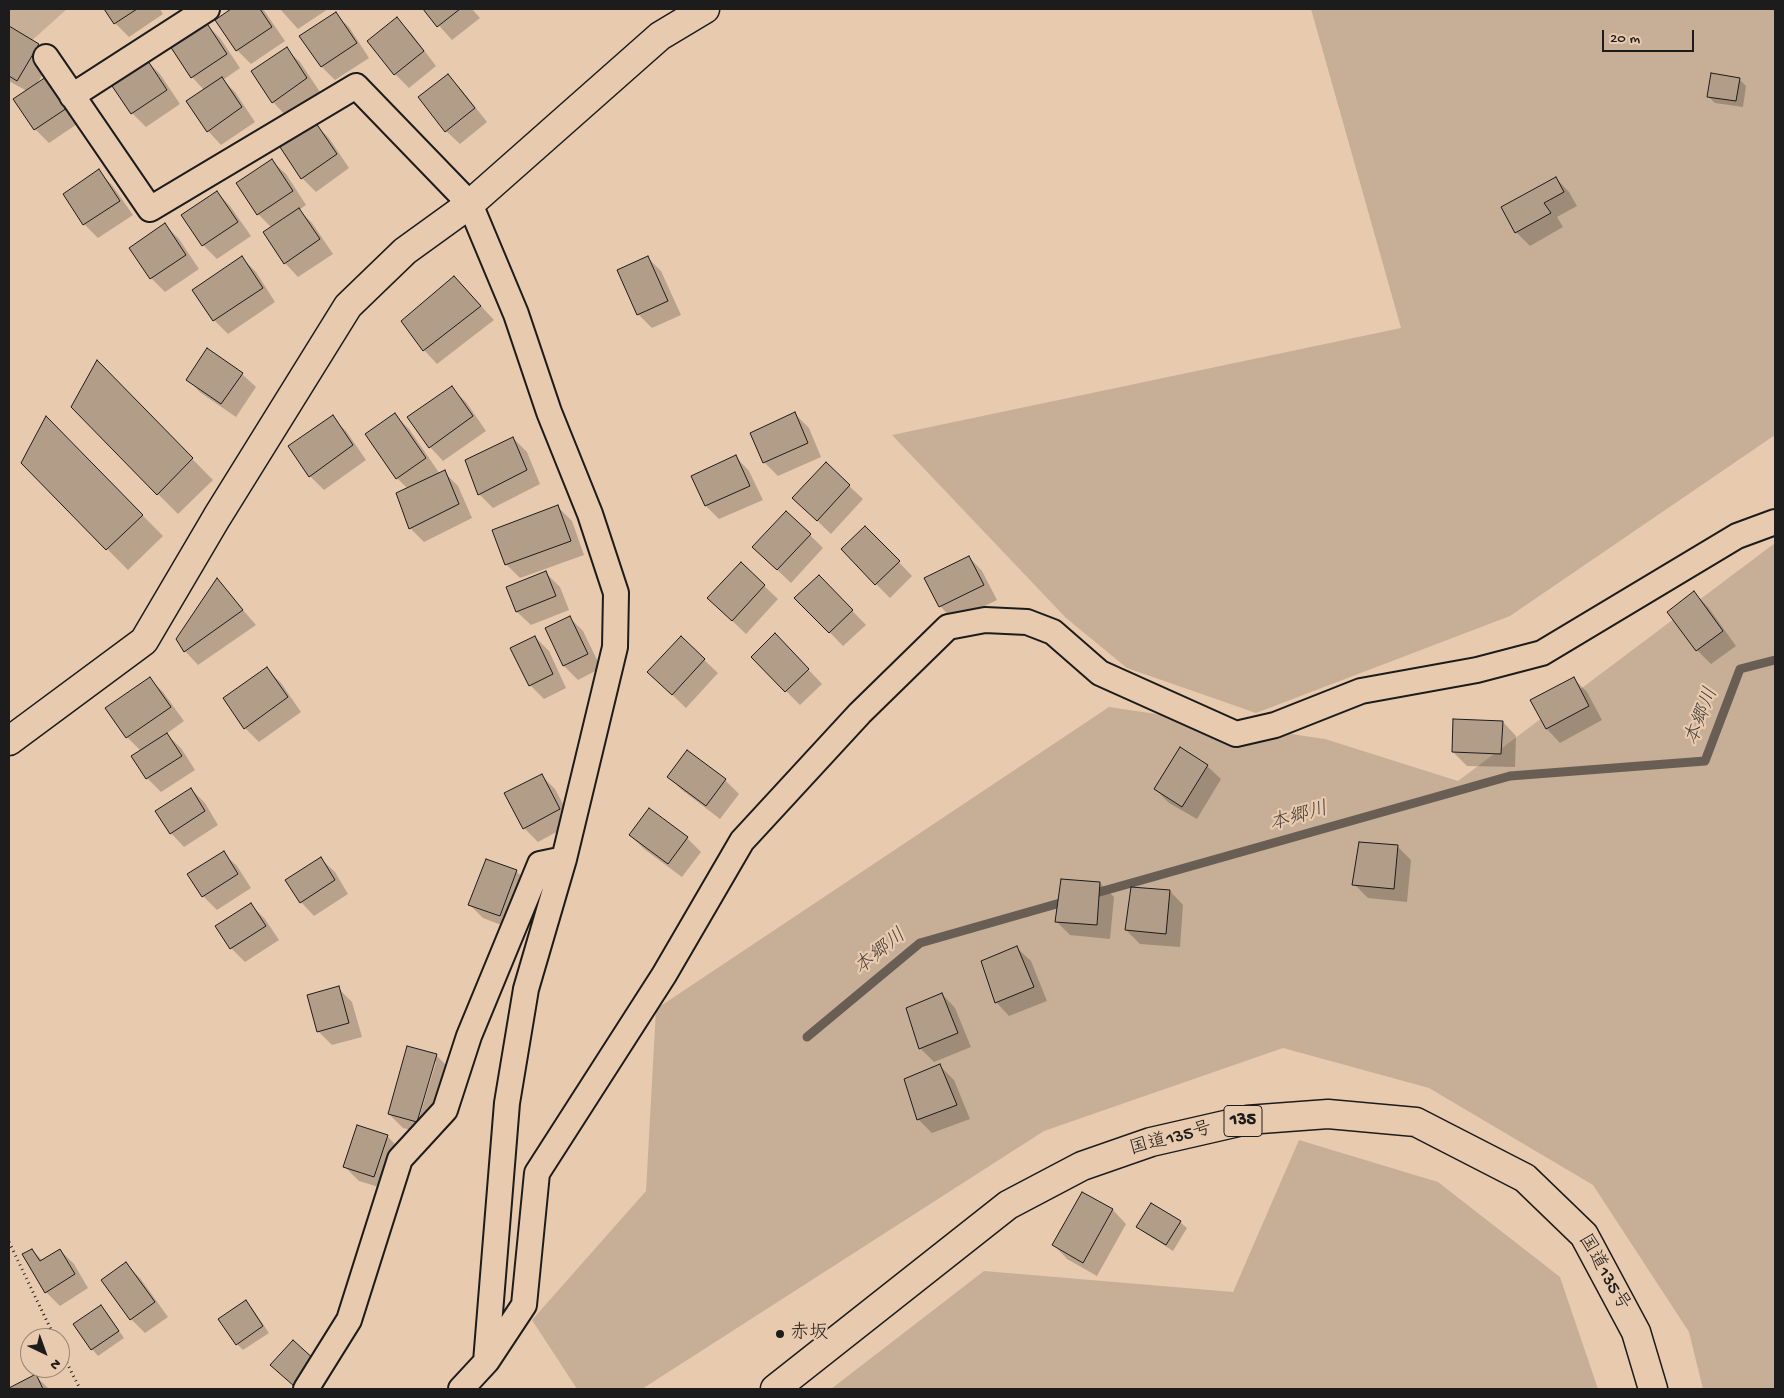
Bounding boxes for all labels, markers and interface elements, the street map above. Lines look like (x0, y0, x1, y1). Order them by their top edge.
scale bar (1604, 20, 1696, 52)
text: 20 m (1610, 30, 1640, 48)
water label: 本郷川 (1681, 685, 1725, 749)
water label: 本郷川 (1267, 798, 1331, 838)
water label: 本郷川 (850, 925, 912, 981)
road number: 135 (1224, 1106, 1262, 1136)
street label: 国道135号 (1127, 1118, 1215, 1162)
street label: 国道135号 (1572, 1231, 1634, 1315)
place label: 赤坂 (790, 1323, 828, 1345)
north arrow (20, 1328, 70, 1378)
marker: 赤坂 (774, 1328, 786, 1340)
text: N (46, 1354, 64, 1373)

